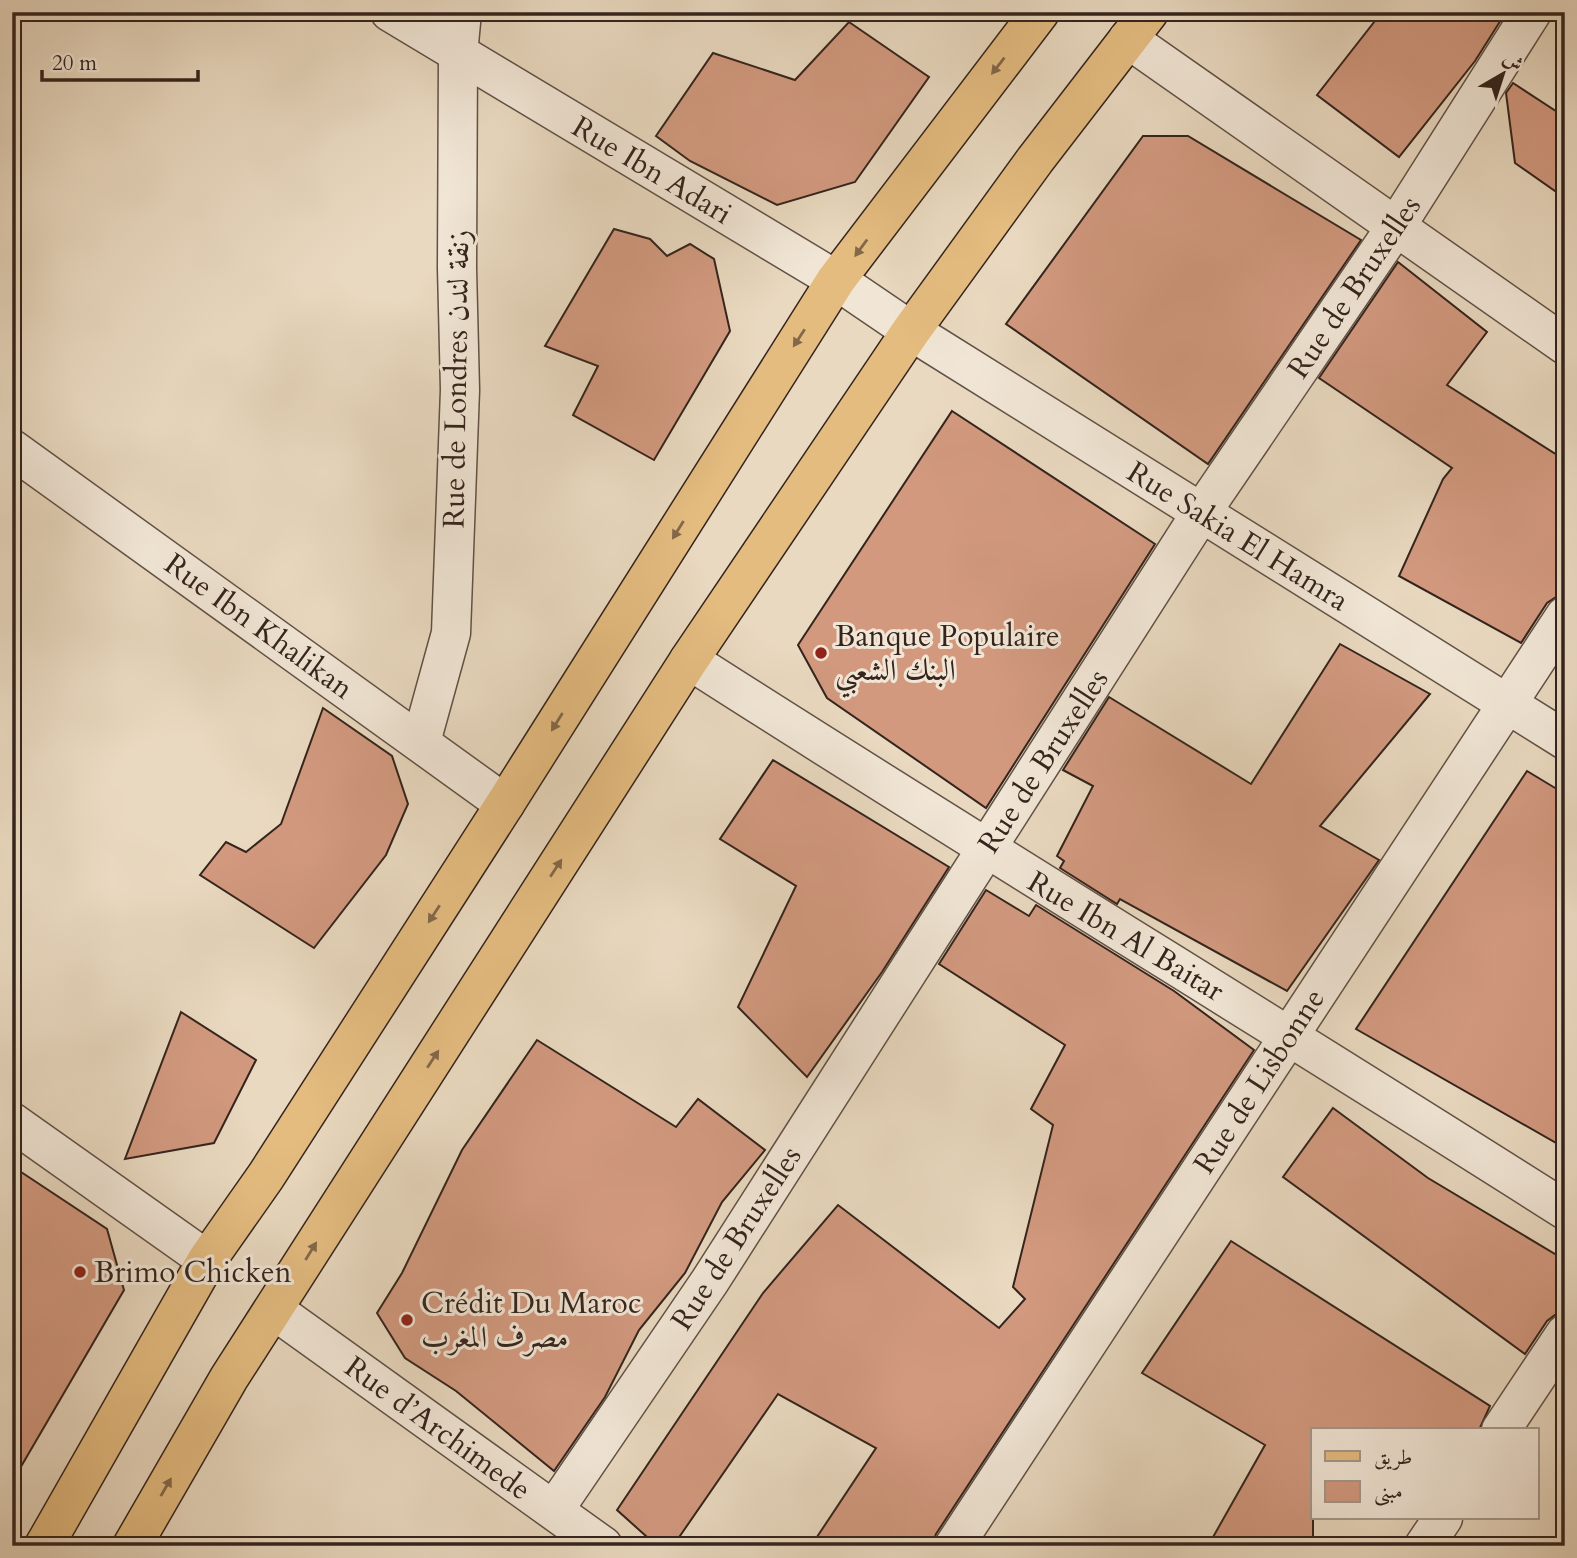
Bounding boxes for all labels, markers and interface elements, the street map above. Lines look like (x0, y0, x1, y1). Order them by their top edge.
scale bar (42, 38, 198, 82)
north arrow (1468, 38, 1538, 108)
text: ش (1498, 46, 1529, 78)
text: 20 m (52, 49, 97, 78)
one-way arrow (990, 57, 1005, 75)
street label: Rue Ibn Adari (564, 106, 739, 234)
street label: Rue de Bruxelles (1278, 188, 1431, 387)
street label: Rue de Londres زنقة لندن (433, 229, 480, 529)
one-way arrow (853, 238, 868, 256)
one-way arrow (793, 328, 806, 347)
street label: Rue Sakia El Hamra (1119, 452, 1356, 621)
one-way arrow (671, 520, 684, 539)
street label: Rue Ibn Khalikan (156, 544, 361, 709)
place label: Banque Populaire البنك الشعبي (835, 616, 1060, 698)
marker: Banque Populaire البنك الشعبي (813, 645, 829, 661)
street label: Rue de Bruxelles (969, 661, 1118, 861)
one-way arrow (550, 713, 563, 732)
one-way arrow (549, 858, 562, 877)
street label: Rue Ibn Al Baitar (1020, 862, 1232, 1011)
one-way arrow (428, 904, 441, 924)
street label: Rue de Lisbonne (1184, 981, 1335, 1182)
one-way arrow (426, 1049, 439, 1069)
street label: Rue de Bruxelles (662, 1138, 811, 1338)
one-way arrow (304, 1241, 317, 1261)
place label: Brimo Chicken (94, 1252, 292, 1293)
marker: Brimo Chicken (72, 1264, 88, 1280)
place label: Crédit Du Maroc مصرف المغرب (421, 1283, 641, 1358)
marker: Crédit Du Maroc مصرف المغرب (399, 1312, 415, 1328)
street label: Rue d’Archimede (336, 1347, 539, 1510)
legend (1311, 1428, 1538, 1520)
text: طريق (1374, 1443, 1412, 1472)
one-way arrow (160, 1477, 172, 1496)
text: مبنى (1374, 1477, 1403, 1506)

